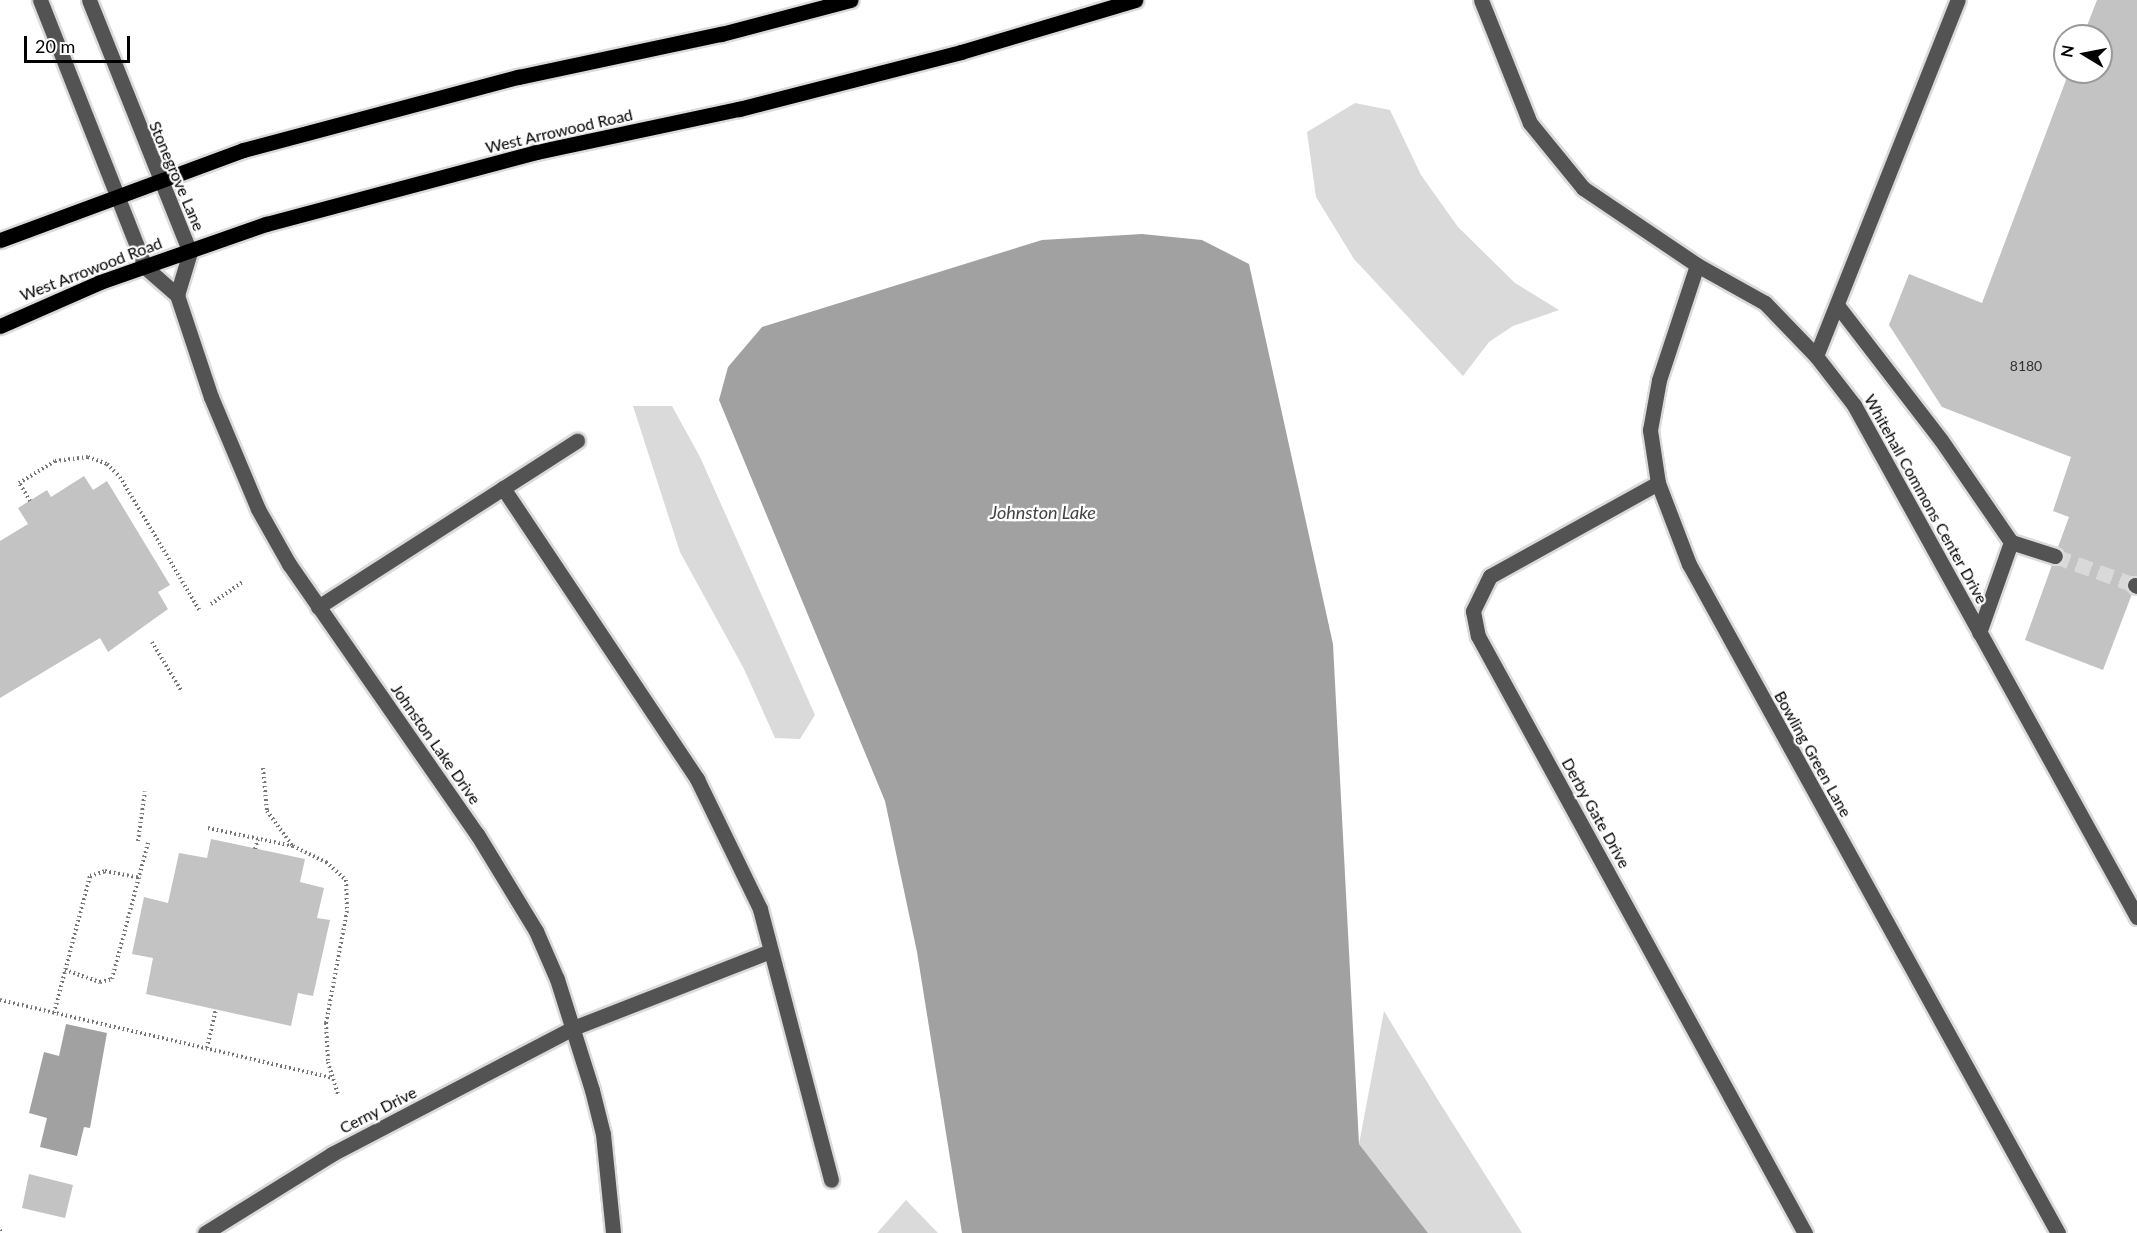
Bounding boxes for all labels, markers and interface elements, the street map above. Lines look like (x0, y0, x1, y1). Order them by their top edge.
scale bar (27, 24, 134, 62)
north arrow (2053, 24, 2113, 84)
text: 20 m (35, 35, 75, 57)
text: N (2056, 43, 2077, 59)
street label: West Arrowood Road (483, 105, 635, 157)
street label: Stonegrove Lane (145, 118, 209, 234)
street label: West Arrowood Road (17, 233, 165, 305)
house number: 8180 (2010, 358, 2042, 374)
street label: Whitehall Commons Center Drive (1860, 391, 1992, 607)
water label: Johnston Lake (990, 501, 1096, 523)
street label: Johnston Lake Drive (387, 680, 485, 808)
street label: Bowling Green Lane (1770, 688, 1856, 820)
street label: Derby Gate Drive (1558, 754, 1634, 872)
street label: Cerny Drive (336, 1082, 420, 1138)

